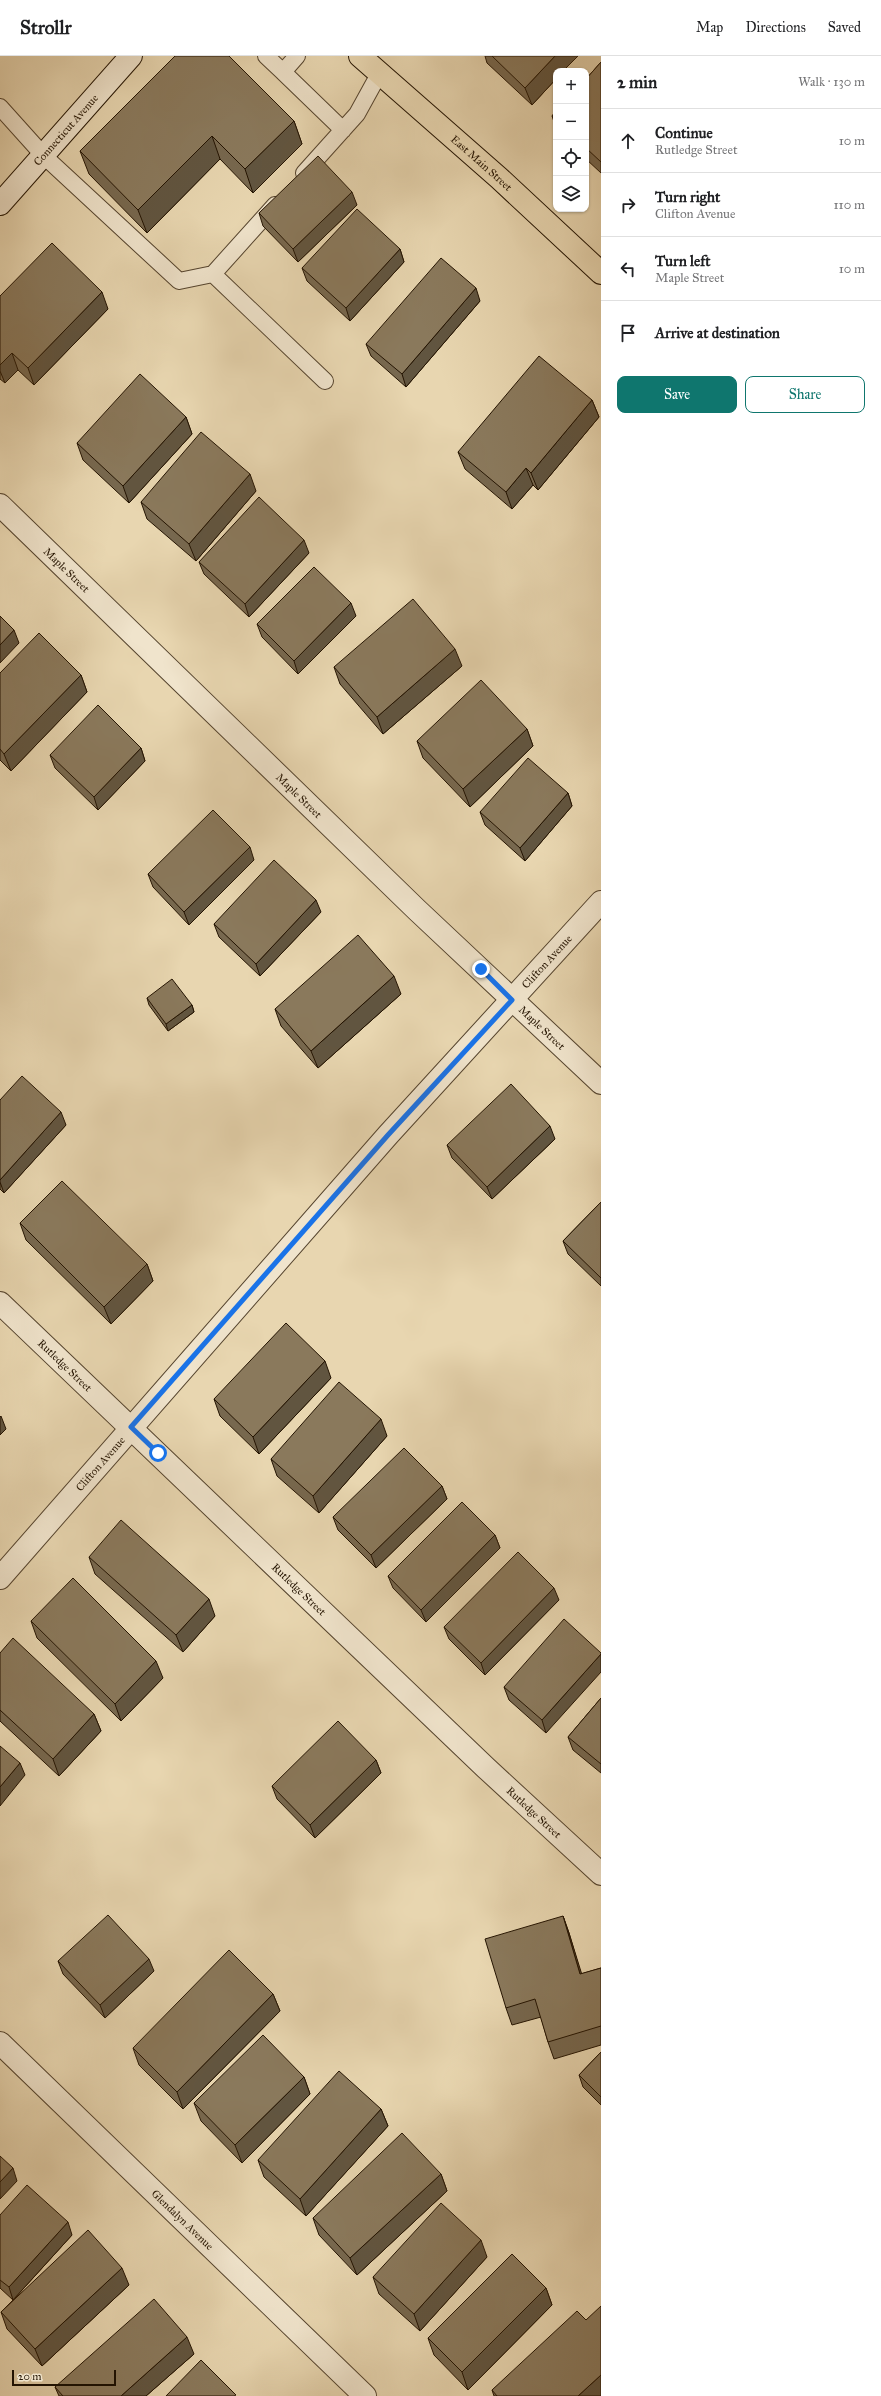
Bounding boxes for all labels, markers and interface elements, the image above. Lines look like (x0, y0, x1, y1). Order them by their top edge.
text: Strollr (20, 16, 72, 39)
text: Map (696, 19, 723, 36)
text: Directions (745, 19, 806, 36)
text: Saved (828, 19, 861, 36)
map controls (553, 68, 589, 212)
button: + (553, 68, 589, 104)
text: 2 min (617, 72, 657, 93)
text: Walk · 130 m (798, 74, 865, 90)
street label: Connecticut Avenue (31, 91, 101, 168)
button: − (553, 104, 589, 140)
text: Continue (655, 124, 713, 142)
icon: ahead (617, 130, 639, 152)
street label: East Main Street (448, 132, 515, 194)
text: 10 m (839, 133, 865, 149)
button: locate (553, 140, 589, 176)
text: Rutledge Street (655, 142, 738, 158)
button: layers (553, 176, 589, 212)
text: Turn right (655, 188, 720, 206)
icon: right (617, 194, 639, 216)
text: 110 m (833, 197, 865, 213)
text: Clifton Avenue (655, 206, 735, 222)
text: Turn left (655, 252, 711, 270)
icon: left (617, 258, 639, 280)
text: 10 m (839, 261, 865, 277)
text: Maple Street (655, 270, 724, 286)
icon: arrive (617, 322, 639, 344)
text: Arrive at destination (655, 324, 780, 342)
button: Save (617, 376, 737, 413)
button: Share (745, 376, 865, 413)
street label: Maple Street (41, 545, 92, 595)
street label: Maple Street (274, 770, 325, 821)
street label: Clifton Avenue (519, 932, 575, 991)
route end (472, 960, 490, 978)
street label: Maple Street (516, 1003, 568, 1053)
street label: Rutledge Street (35, 1336, 95, 1394)
street label: Clifton Avenue (73, 1433, 128, 1494)
route start (149, 1444, 167, 1462)
street label: Rutledge Street (269, 1560, 329, 1618)
street label: Rutledge Street (504, 1784, 564, 1841)
street label: Glendalyn Avenue (149, 2187, 217, 2253)
scale bar (12, 2368, 116, 2387)
text: 20 m (18, 2370, 41, 2383)

